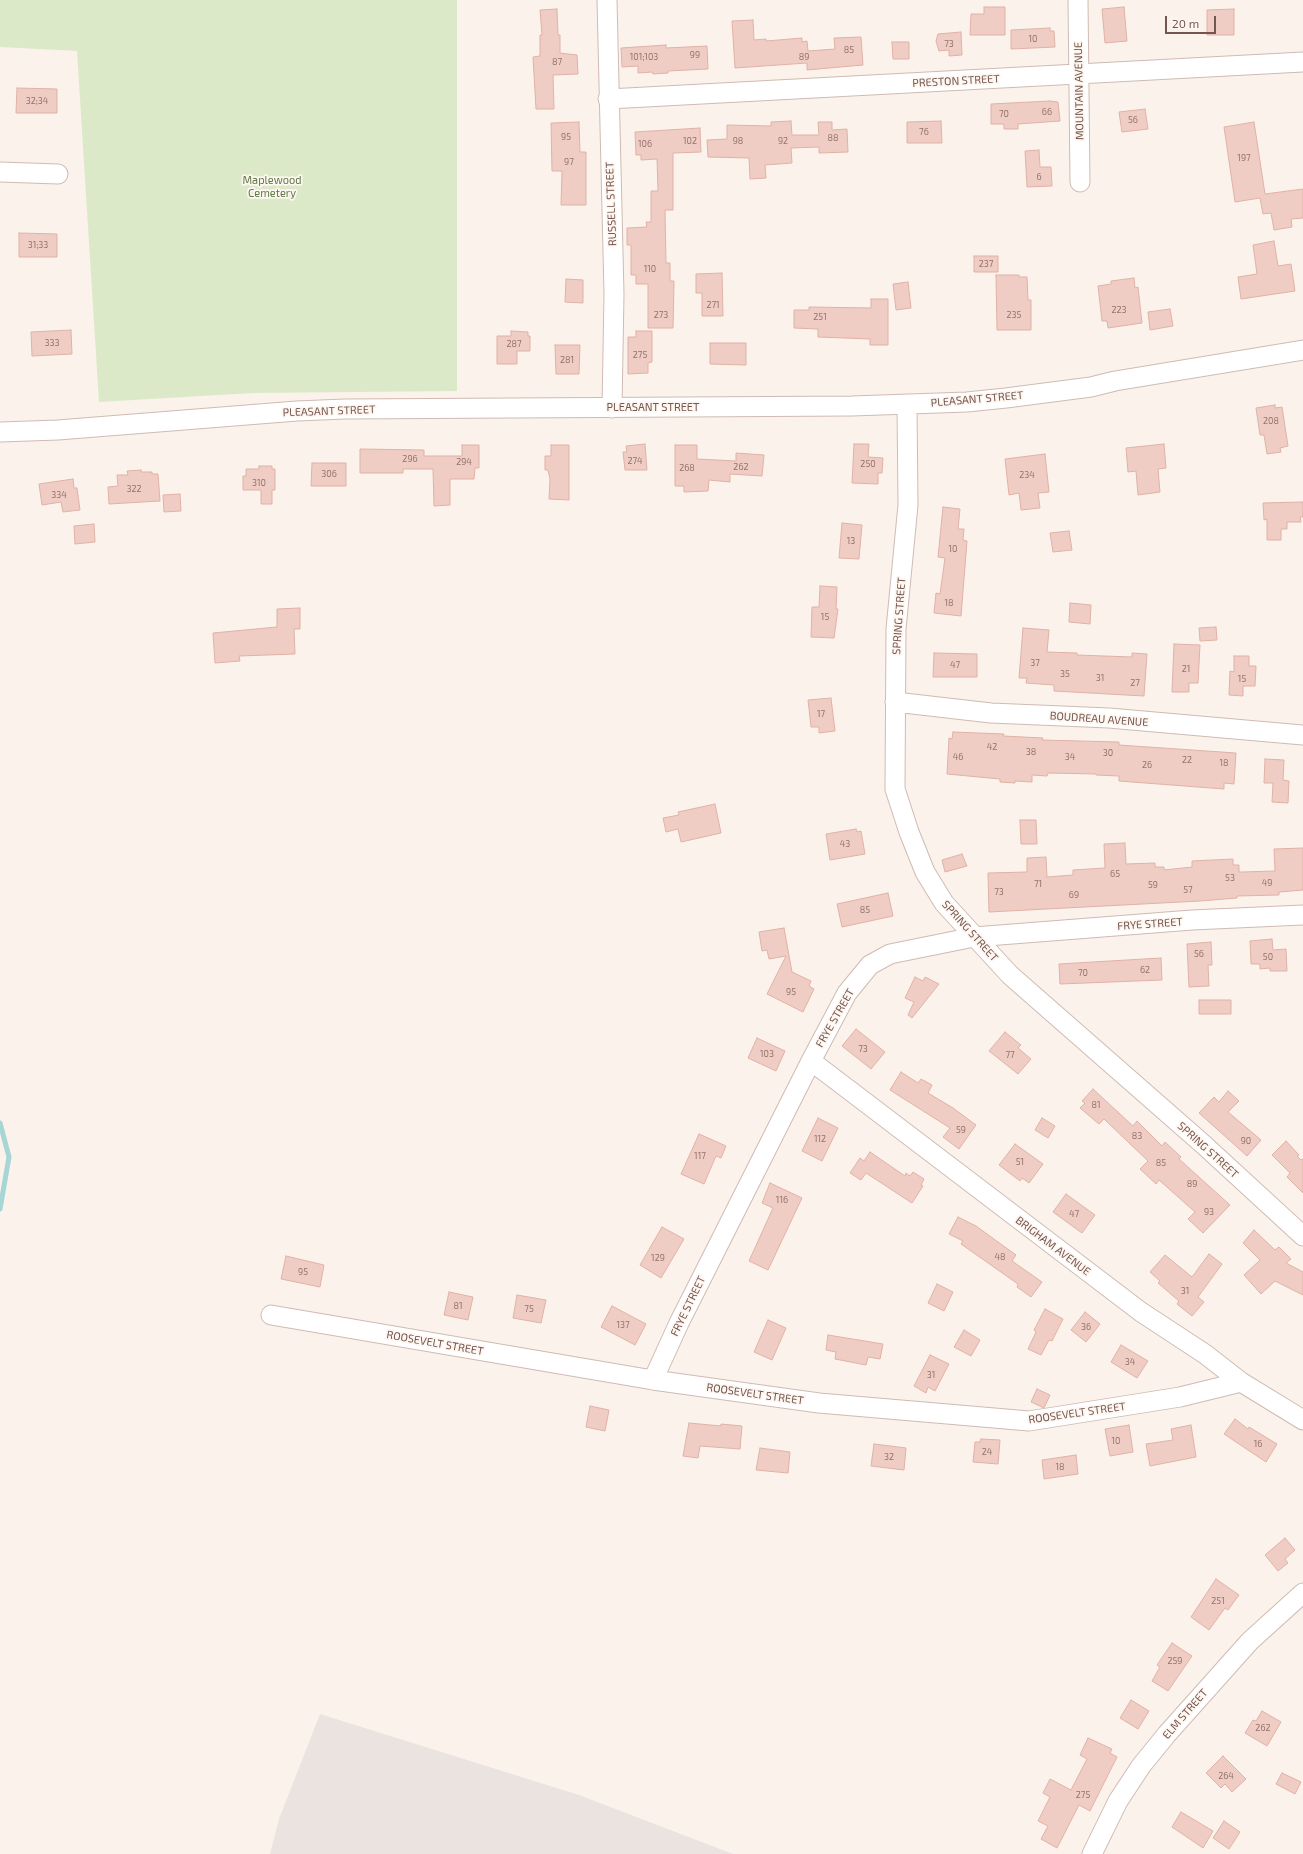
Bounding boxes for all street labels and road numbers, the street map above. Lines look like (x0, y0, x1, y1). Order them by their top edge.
street label: MOUNTAIN AVENUE (1072, 42, 1086, 140)
street label: PRESTON STREET (912, 72, 1000, 90)
street label: RUSSELL STREET (603, 162, 619, 246)
street label: PLEASANT STREET (930, 388, 1024, 410)
street label: PLEASANT STREET (607, 400, 699, 414)
street label: PLEASANT STREET (282, 403, 376, 419)
street label: SPRING STREET (890, 577, 908, 655)
street label: BOUDREAU AVENUE (1049, 709, 1149, 729)
street label: SPRING STREET (939, 898, 1001, 964)
street label: FRYE STREET (1117, 915, 1183, 933)
street label: FRYE STREET (813, 986, 857, 1050)
street label: SPRING STREET (1175, 1119, 1241, 1181)
street label: BRIGHAM AVENUE (1013, 1214, 1093, 1278)
street label: FRYE STREET (668, 1274, 708, 1338)
street label: ROOSEVELT STREET (386, 1328, 484, 1358)
street label: ROOSEVELT STREET (705, 1381, 805, 1407)
street label: ROOSEVELT STREET (1027, 1400, 1127, 1426)
street label: ELM STREET (1160, 1686, 1210, 1742)

